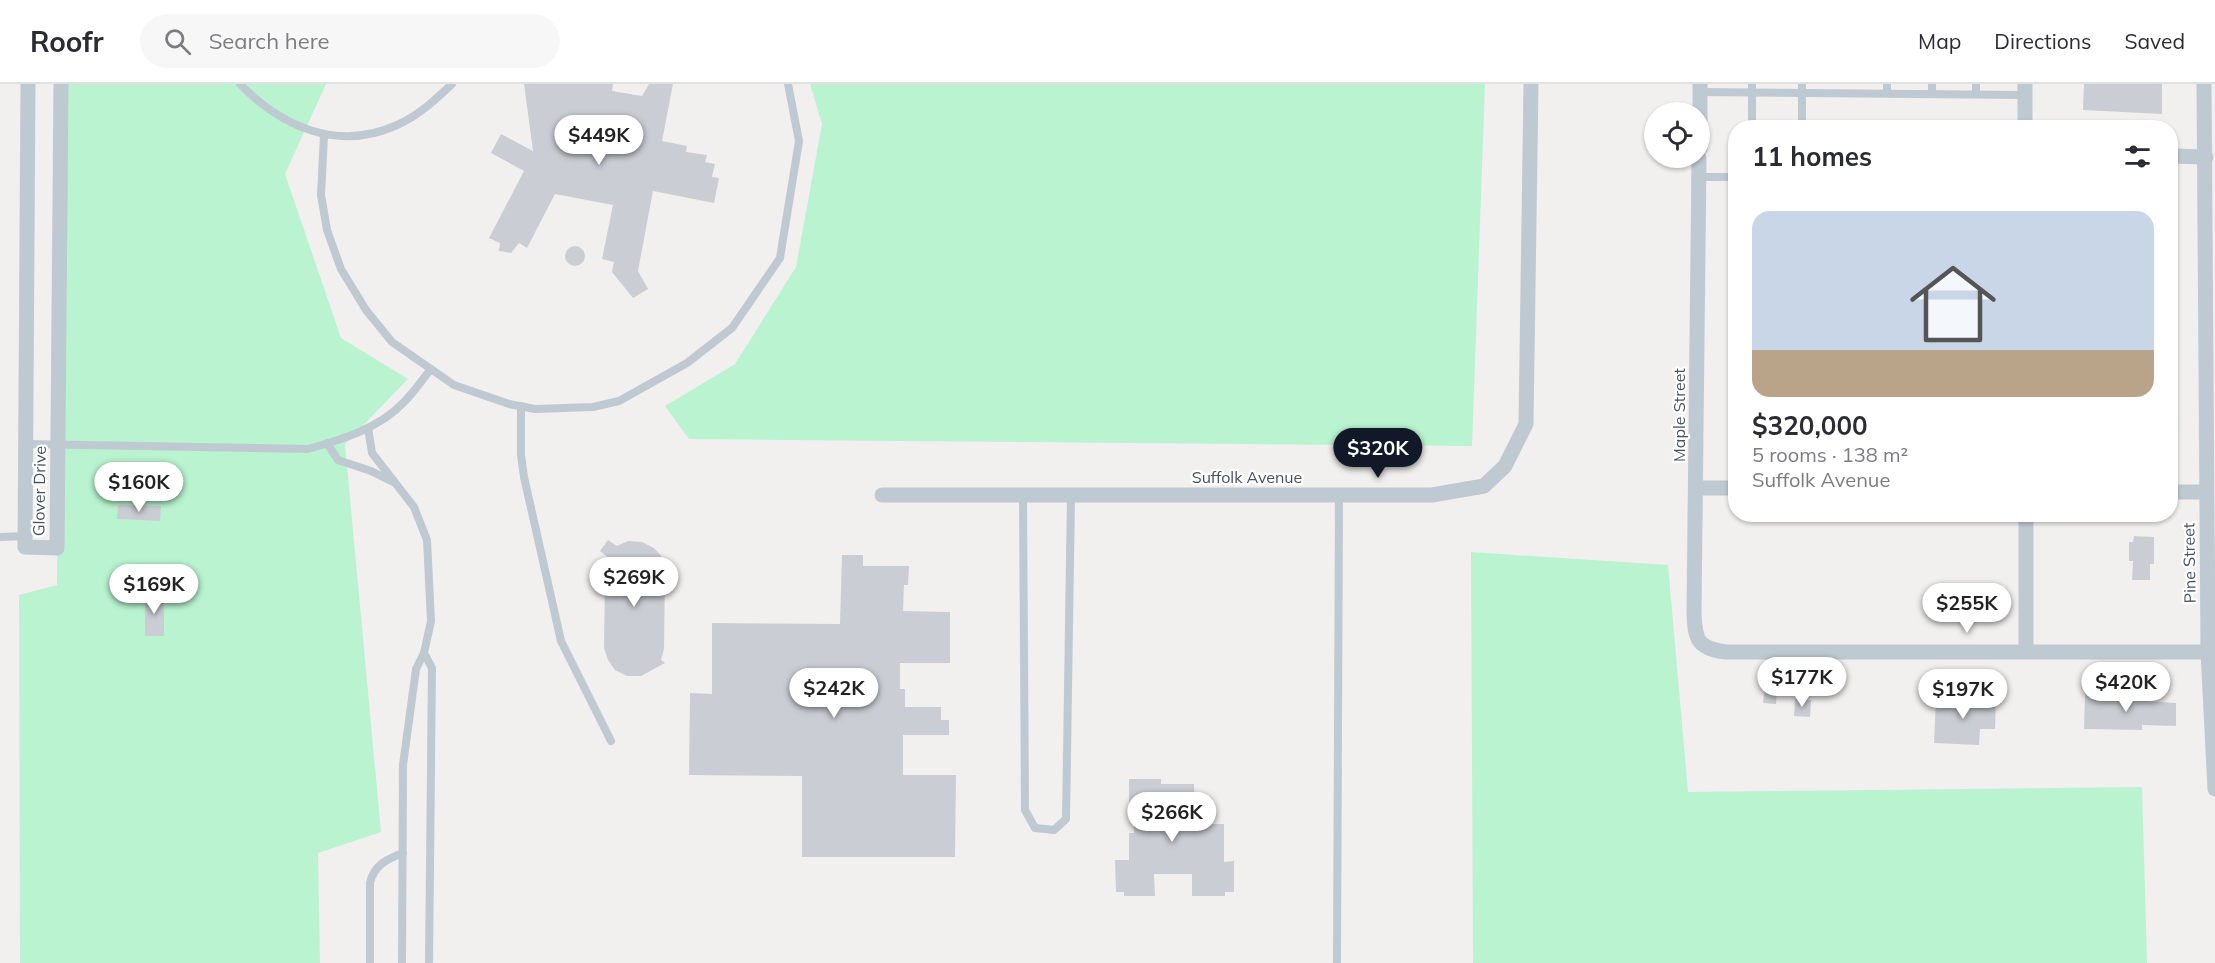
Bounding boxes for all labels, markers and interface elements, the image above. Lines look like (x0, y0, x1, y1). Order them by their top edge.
search box (140, 14, 560, 68)
text: Roofr (30, 24, 104, 59)
icon: search (161, 25, 194, 58)
text: Search here (209, 27, 330, 55)
text: Map (1918, 28, 1961, 54)
text: Directions (1994, 28, 2091, 54)
text: Saved (2124, 28, 2185, 54)
map controls (1644, 102, 1710, 168)
button: locate (1644, 102, 1710, 168)
pin: $449K (557, 115, 641, 166)
text: $449K (568, 122, 630, 147)
text: 11 homes (1752, 140, 1872, 173)
icon: filters (2121, 140, 2154, 173)
icon: home (1899, 250, 2007, 358)
street label: Maple Street (1669, 368, 1689, 462)
text: $320,000 (1752, 409, 1868, 442)
pin: $320K (1336, 428, 1420, 479)
text: $320K (1347, 435, 1409, 460)
text: 5 rooms · 138 m² (1752, 442, 1908, 467)
street label: Glover Drive (28, 446, 50, 536)
pin: $160K (97, 462, 181, 513)
street label: Suffolk Avenue (1192, 467, 1302, 487)
text: Suffolk Avenue (1752, 467, 1890, 492)
text: $160K (108, 469, 170, 494)
street label: Pine Street (2178, 522, 2200, 604)
pin: $269K (592, 557, 676, 608)
pin: $169K (112, 564, 196, 615)
text: $269K (603, 564, 665, 589)
text: $169K (123, 571, 185, 596)
pin: $255K (1925, 583, 2009, 634)
text: $255K (1936, 590, 1998, 615)
pin: $177K (1760, 657, 1844, 708)
pin: $420K (2084, 662, 2168, 713)
text: $177K (1771, 664, 1833, 689)
pin: $242K (792, 668, 876, 719)
pin: $197K (1921, 669, 2005, 720)
text: $420K (2095, 669, 2157, 694)
text: $242K (803, 675, 865, 700)
text: $197K (1932, 676, 1994, 701)
pin: $266K (1130, 792, 1214, 843)
text: $266K (1141, 799, 1203, 824)

